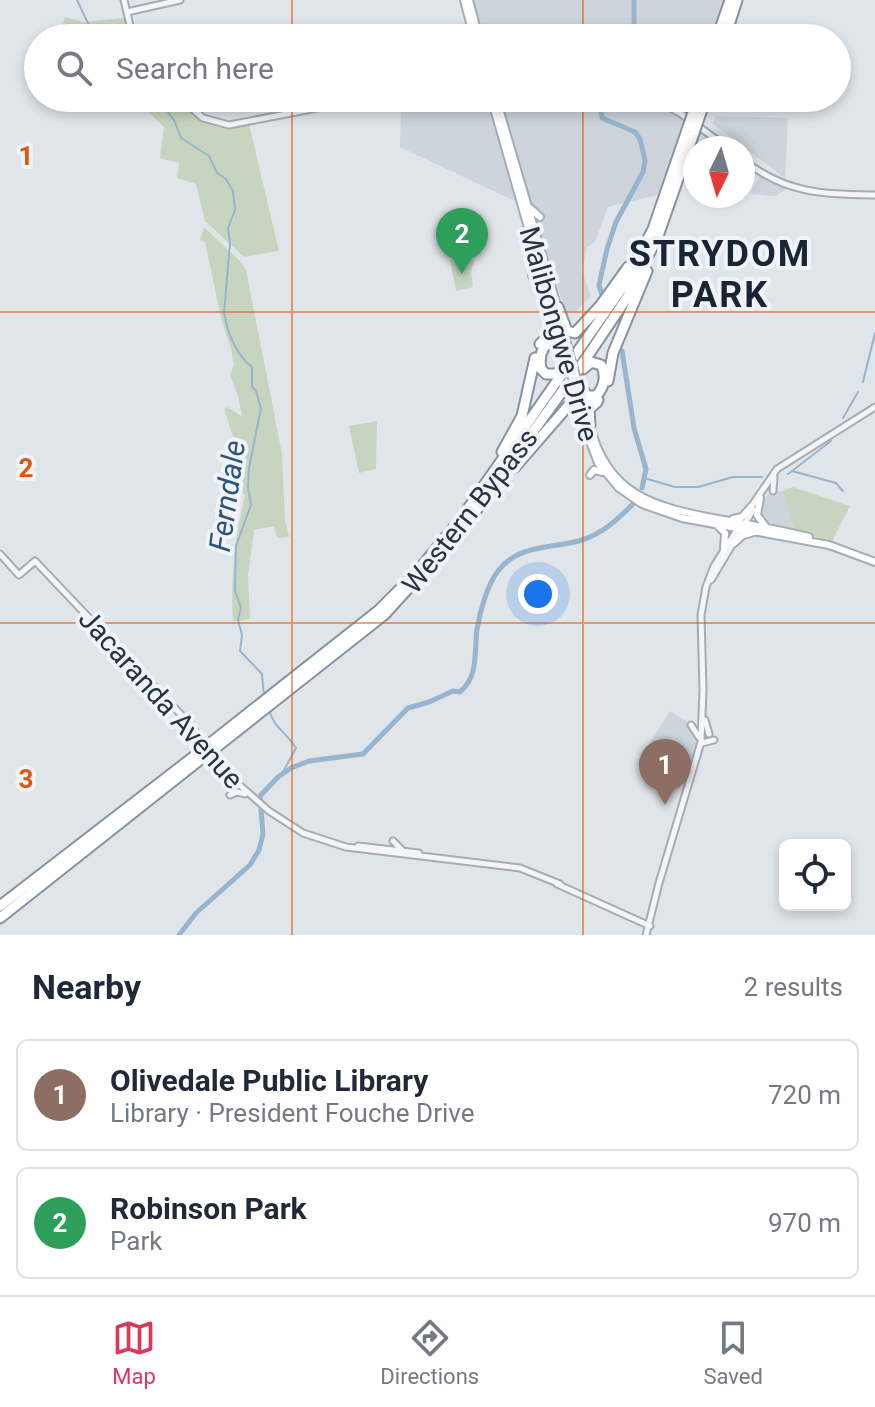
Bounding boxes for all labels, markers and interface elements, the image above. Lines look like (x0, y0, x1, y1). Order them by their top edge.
search box (24, 24, 851, 112)
icon: search (52, 46, 96, 90)
text: Search here (116, 51, 274, 86)
north arrow (683, 136, 755, 208)
text: 1 (19, 141, 33, 171)
pin: 2 (436, 208, 488, 274)
street label: Malibongwe Drive (513, 223, 605, 445)
district label: STRYDOM PARK (629, 233, 811, 316)
street label: Western Bypass (395, 422, 545, 600)
water label: Ferndale (202, 438, 252, 554)
text: 2 (19, 453, 33, 483)
your location (518, 574, 558, 614)
street label: Jacaranda Avenue (72, 603, 250, 795)
pin: 1 (639, 739, 691, 805)
text: 3 (19, 764, 33, 794)
map controls (779, 839, 851, 911)
button: locate (779, 839, 851, 911)
text: Nearby (32, 967, 141, 1007)
text: 2 results (744, 972, 843, 1002)
text: Olivedale Public Library (110, 1063, 428, 1098)
text: 1 (53, 1080, 67, 1110)
text: 720 m (768, 1080, 841, 1110)
text: Library · President Fouche Drive (110, 1098, 475, 1128)
text: Robinson Park (110, 1191, 307, 1226)
text: 2 (53, 1208, 67, 1238)
text: 970 m (768, 1208, 841, 1238)
text: Park (110, 1226, 162, 1256)
tab: Map (112, 1316, 156, 1389)
tab: Directions (380, 1316, 479, 1389)
tab: Saved (703, 1316, 763, 1389)

